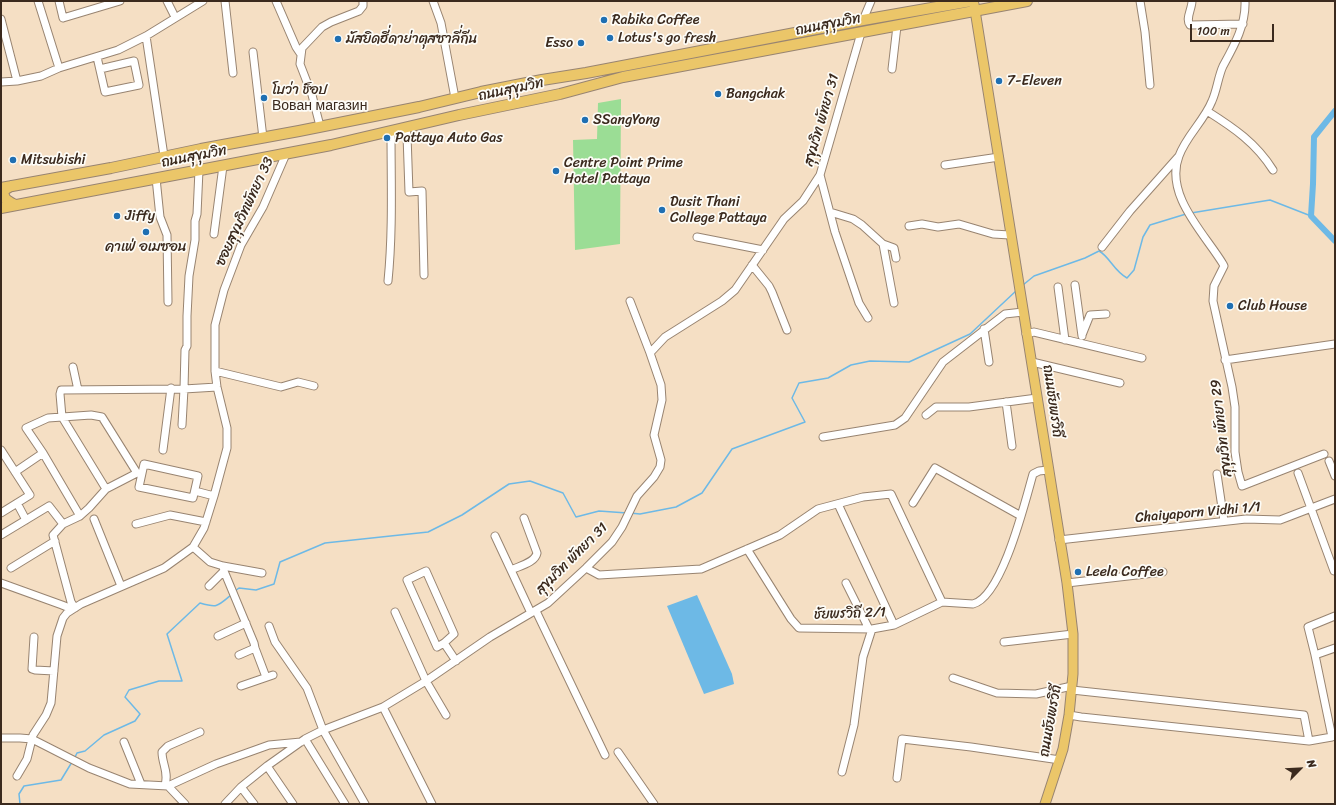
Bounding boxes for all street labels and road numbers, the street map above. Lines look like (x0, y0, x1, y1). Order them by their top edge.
street label: ถนนสุขุมวิท (794, 10, 862, 40)
street label: สุขุมวิท พัทยา 31 (801, 72, 843, 168)
street label: ถนนสุขุมวิท (477, 75, 545, 105)
street label: ถนนสุขุมวิท (160, 142, 228, 172)
street label: ซอยสุขุมวิทพัทยา 33 (212, 155, 278, 269)
street label: ถนนชัยพรวิถี (1039, 364, 1065, 438)
street label: สุขุมวิท พัทยา 29 (1208, 378, 1236, 478)
street label: Chaiyaporn Vidhi 1/1 (1134, 499, 1262, 527)
street label: สุขุมวิท พัทยา 31 (532, 519, 612, 599)
street label: ชัยพรวิถี 2/1 (814, 604, 886, 624)
street label: ถนนชัยพรวิถี (1036, 684, 1066, 758)

